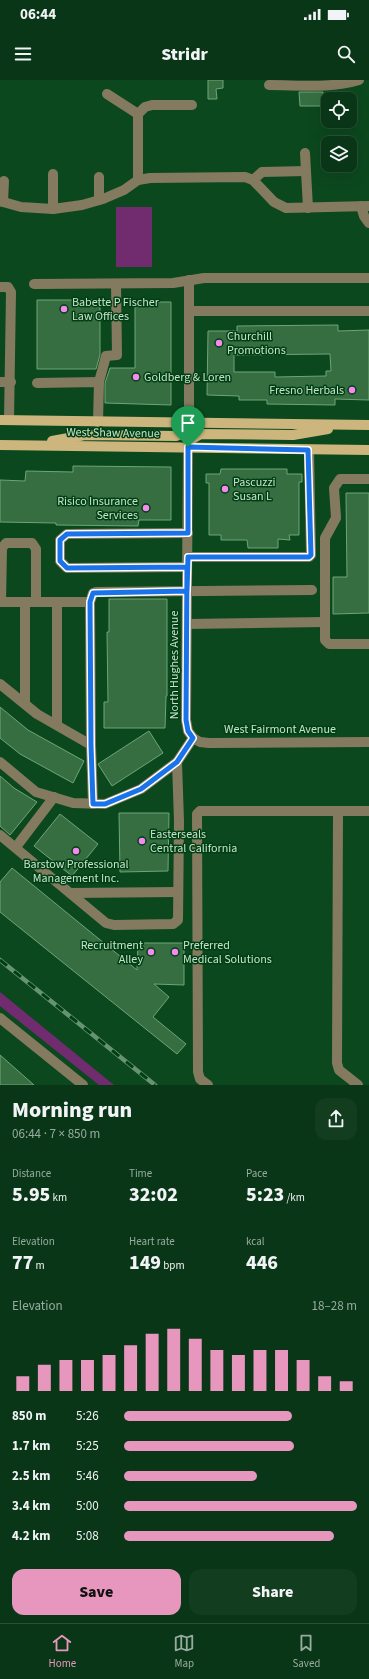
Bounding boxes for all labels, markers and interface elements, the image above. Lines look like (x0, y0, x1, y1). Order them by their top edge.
text: 06:44 (20, 4, 56, 25)
text: Stridr (161, 42, 208, 67)
icon: menu (12, 43, 34, 65)
icon: search (335, 43, 357, 65)
map controls (321, 92, 357, 172)
button: locate (321, 92, 357, 128)
button: layers (321, 136, 357, 172)
place label: Babette P Fischer Law Offices (72, 294, 160, 325)
marker: Babette P Fischer Law Offices (59, 304, 69, 314)
place label: Churchill Promotions (227, 328, 286, 359)
marker: Churchill Promotions (214, 338, 224, 348)
place label: Goldberg & Loren (144, 369, 231, 386)
marker: Goldberg & Loren (131, 372, 141, 382)
place label: Fresno Herbals (269, 382, 344, 399)
marker: Fresno Herbals (347, 385, 357, 395)
pin (171, 406, 205, 447)
icon: arrive (177, 412, 199, 434)
street label: West Shaw Avenue (66, 424, 160, 442)
place label: Pascuzzi Susan L (233, 474, 276, 505)
marker: Pascuzzi Susan L (220, 484, 230, 494)
place label: Risico Insurance Services (57, 493, 138, 524)
marker: Risico Insurance Services (141, 503, 151, 513)
street label: North Hughes Avenue (166, 611, 183, 719)
street label: West Fairmont Avenue (224, 721, 336, 738)
place label: Easterseals Central California (150, 826, 237, 857)
marker: Easterseals Central California (137, 836, 147, 846)
marker: Barstow Professional Management Inc. (71, 846, 81, 856)
place label: Barstow Professional Management Inc. (23, 856, 129, 887)
place label: Recruitment Alley (81, 937, 143, 968)
place label: Preferred Medical Solutions (183, 937, 272, 968)
marker: Recruitment Alley (146, 947, 156, 957)
marker: Preferred Medical Solutions (170, 947, 180, 957)
text: Morning run (12, 1094, 132, 1126)
button: share (315, 1098, 357, 1140)
text: 06:44 · 7 × 850 m (12, 1125, 100, 1143)
text: Distance (12, 1166, 51, 1181)
text: Time (129, 1166, 152, 1181)
text: Pace (246, 1166, 268, 1181)
text: 5.95 (12, 1181, 50, 1209)
text: 32:02 (129, 1181, 178, 1209)
text: 5:23 (246, 1181, 284, 1209)
text: km (50, 1190, 67, 1205)
text: /km (284, 1190, 305, 1205)
text: Elevation (12, 1234, 55, 1249)
text: Heart rate (129, 1234, 175, 1249)
text: kcal (246, 1234, 265, 1249)
text: 77 (12, 1249, 33, 1277)
text: 149 (129, 1249, 161, 1277)
text: 446 (246, 1249, 278, 1277)
text: m (33, 1258, 45, 1273)
text: bpm (161, 1258, 185, 1273)
text: Elevation (12, 1297, 63, 1315)
text: 18–28 m (312, 1297, 357, 1315)
text: 850 m (12, 1407, 46, 1425)
text: 5:26 (76, 1407, 99, 1425)
text: 1.7 km (12, 1437, 51, 1455)
text: 5:25 (76, 1437, 99, 1455)
text: 2.5 km (12, 1467, 51, 1485)
text: 5:46 (76, 1467, 99, 1485)
text: 3.4 km (12, 1497, 51, 1515)
text: 5:00 (76, 1497, 99, 1515)
text: 4.2 km (12, 1527, 51, 1545)
text: 5:08 (76, 1527, 99, 1545)
button: Save (12, 1569, 181, 1615)
button: Share (189, 1569, 357, 1615)
tab: Home (49, 1632, 76, 1671)
tab: Map (173, 1632, 195, 1671)
tab: Saved (292, 1632, 320, 1671)

